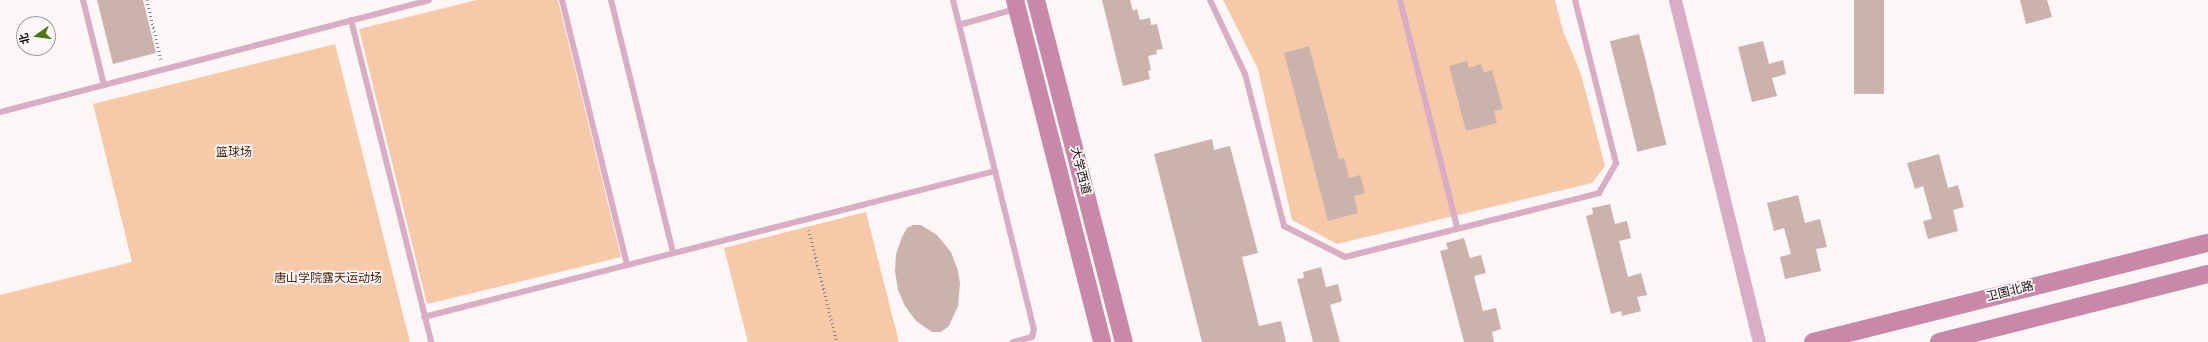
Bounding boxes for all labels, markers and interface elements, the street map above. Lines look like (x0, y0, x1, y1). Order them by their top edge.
north arrow (16, 16, 56, 56)
text: 北 (17, 32, 32, 46)
park label: 篮球场 (216, 146, 252, 160)
street label: 大学西道 (1067, 146, 1093, 196)
park label: 唐山学院露天运动场 (274, 272, 382, 286)
street label: 卫国北路 (1985, 279, 2035, 305)

